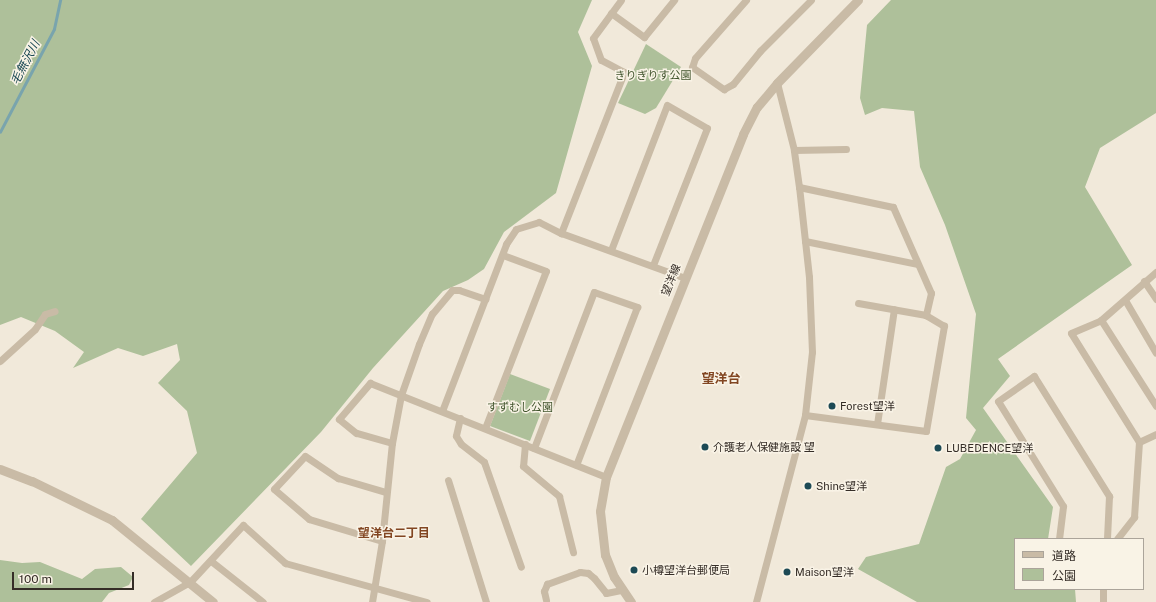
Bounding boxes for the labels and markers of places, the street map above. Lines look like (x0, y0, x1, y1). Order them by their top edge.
place label: Forest望洋 (840, 399, 895, 413)
marker: Forest望洋 (827, 401, 837, 411)
place label: 介護老人保健施設 望 (713, 440, 815, 454)
place label: LUBEDENCE望洋 (946, 441, 1033, 455)
marker: 介護老人保健施設 望 (700, 442, 710, 452)
marker: LUBEDENCE望洋 (933, 443, 943, 453)
place label: Shine望洋 (816, 479, 867, 493)
marker: Shine望洋 (803, 481, 813, 491)
place label: 小樽望洋台郵便局 (642, 563, 730, 577)
marker: 小樽望洋台郵便局 (629, 565, 639, 575)
place label: Maison望洋 (795, 565, 854, 579)
marker: Maison望洋 (782, 567, 792, 577)

